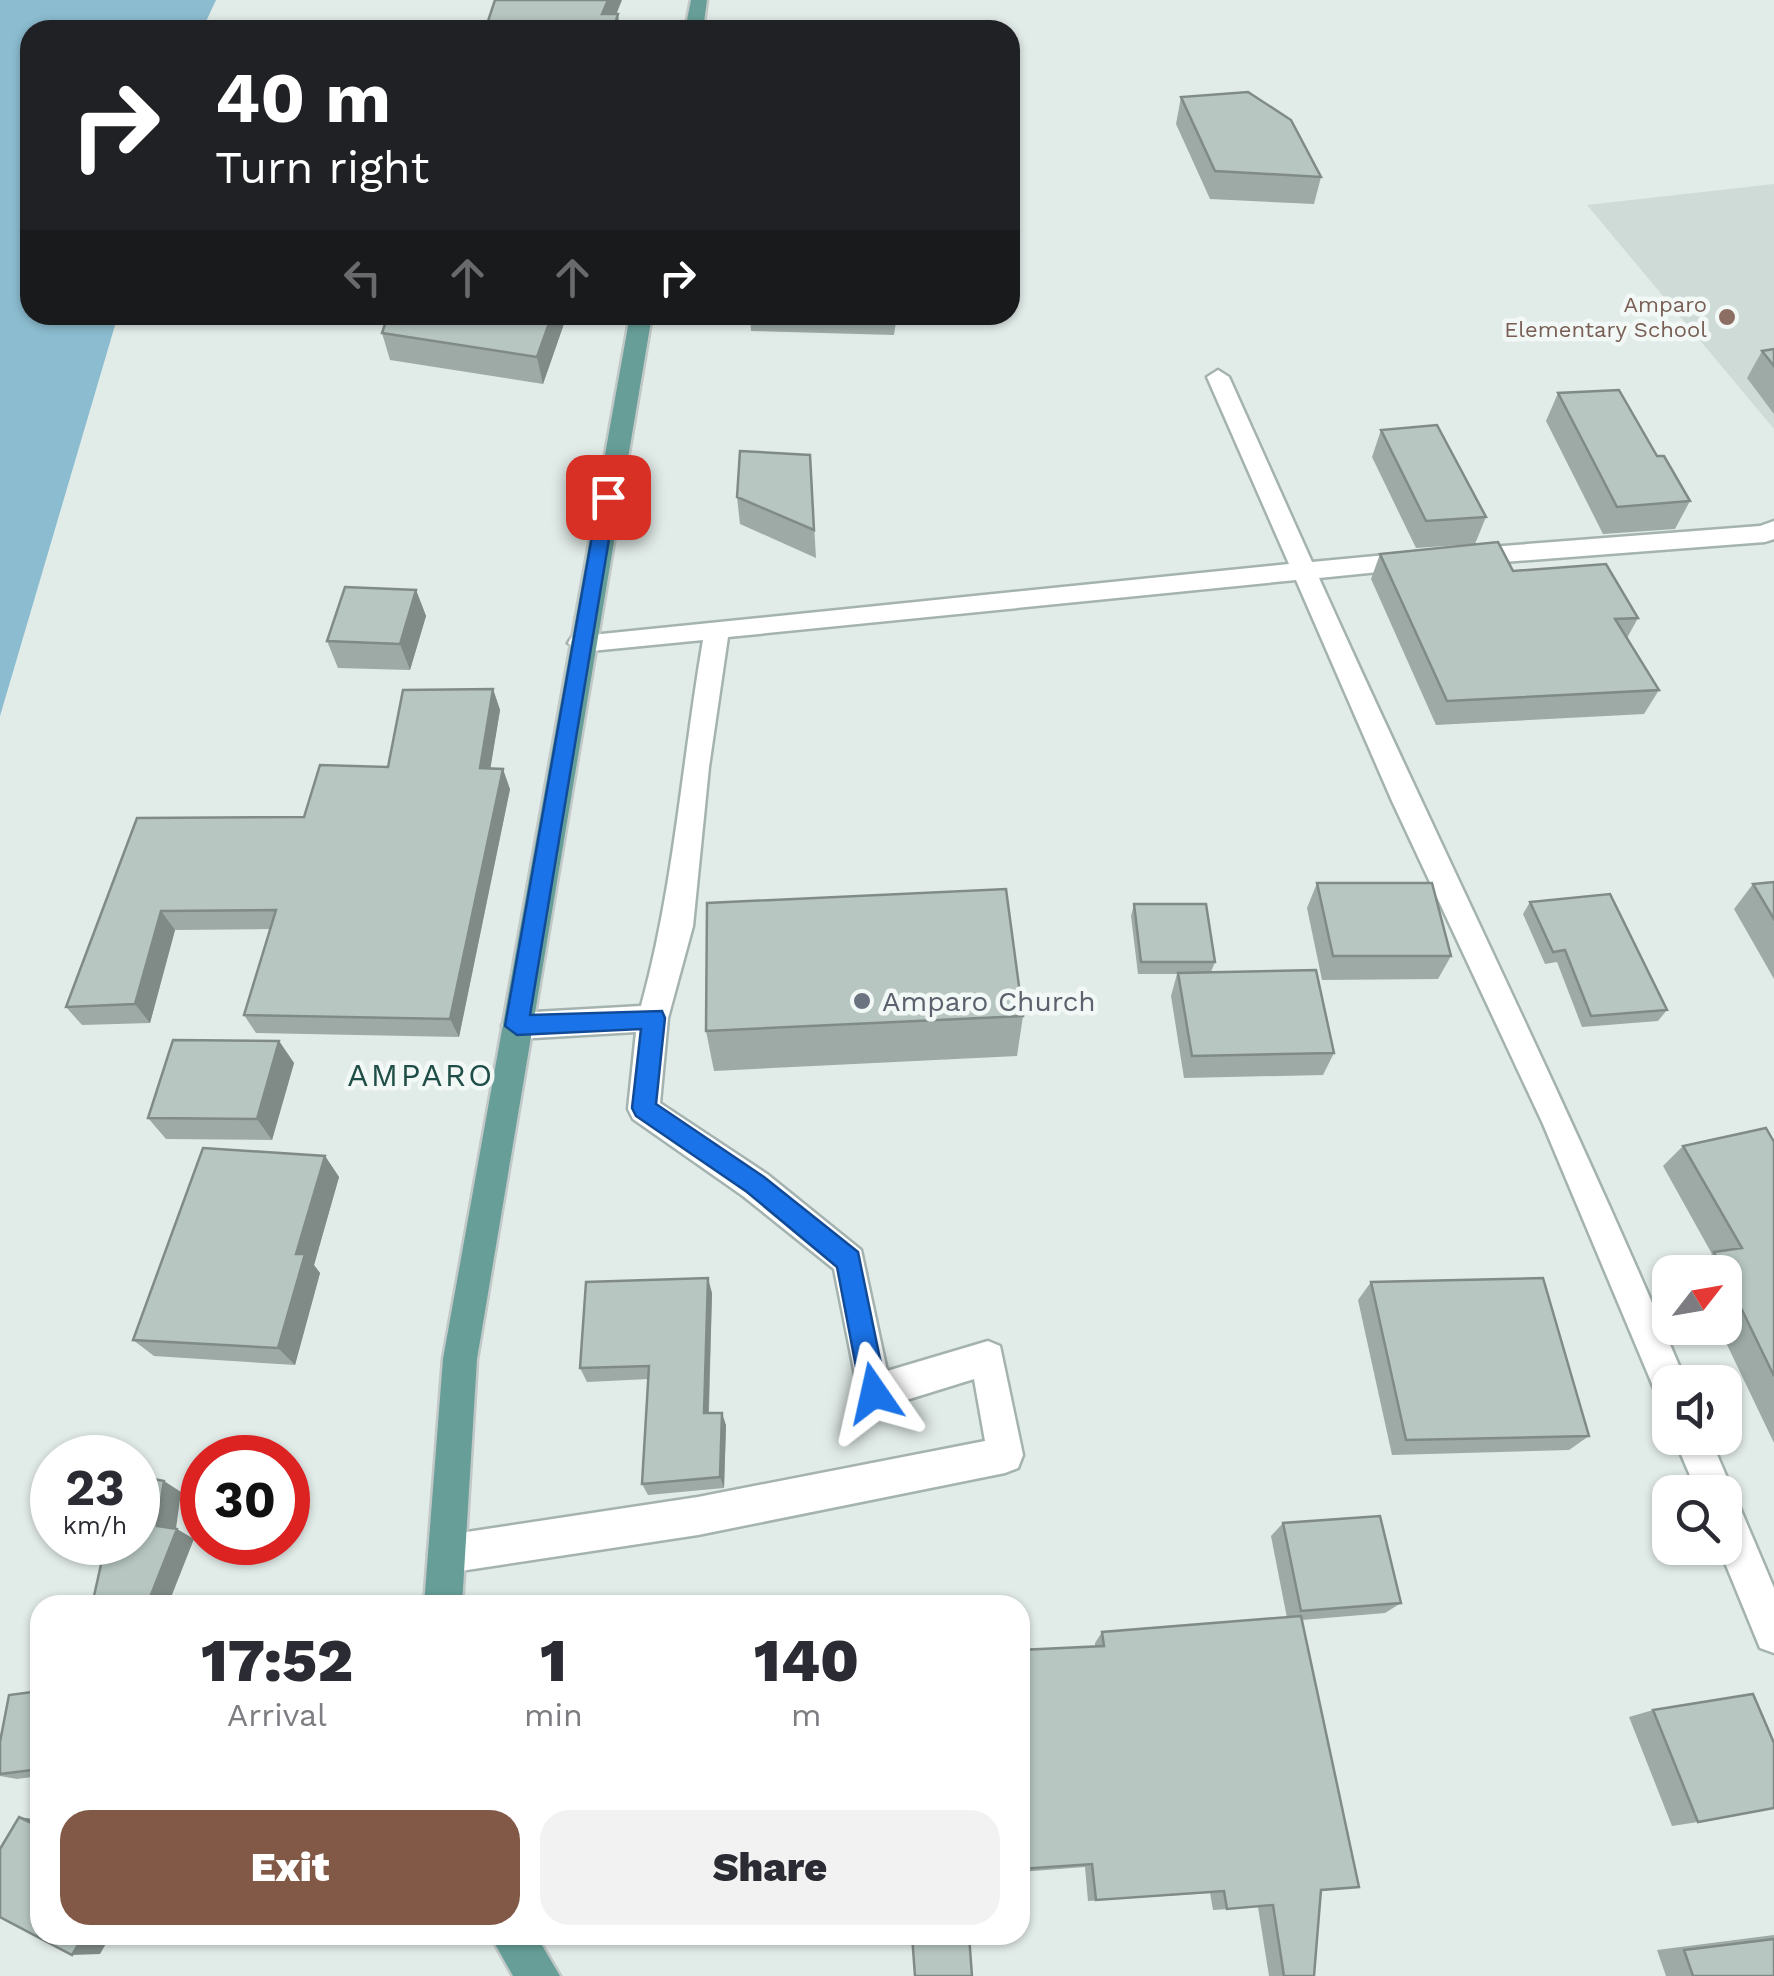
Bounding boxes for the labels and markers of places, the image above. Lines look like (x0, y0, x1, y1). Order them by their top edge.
place label: Amparo Elementary School (1504, 292, 1707, 342)
marker: Amparo Elementary School (1716, 306, 1738, 328)
pin (566, 455, 651, 540)
place label: Amparo Church (882, 985, 1096, 1018)
marker: Amparo Church (851, 990, 873, 1012)

